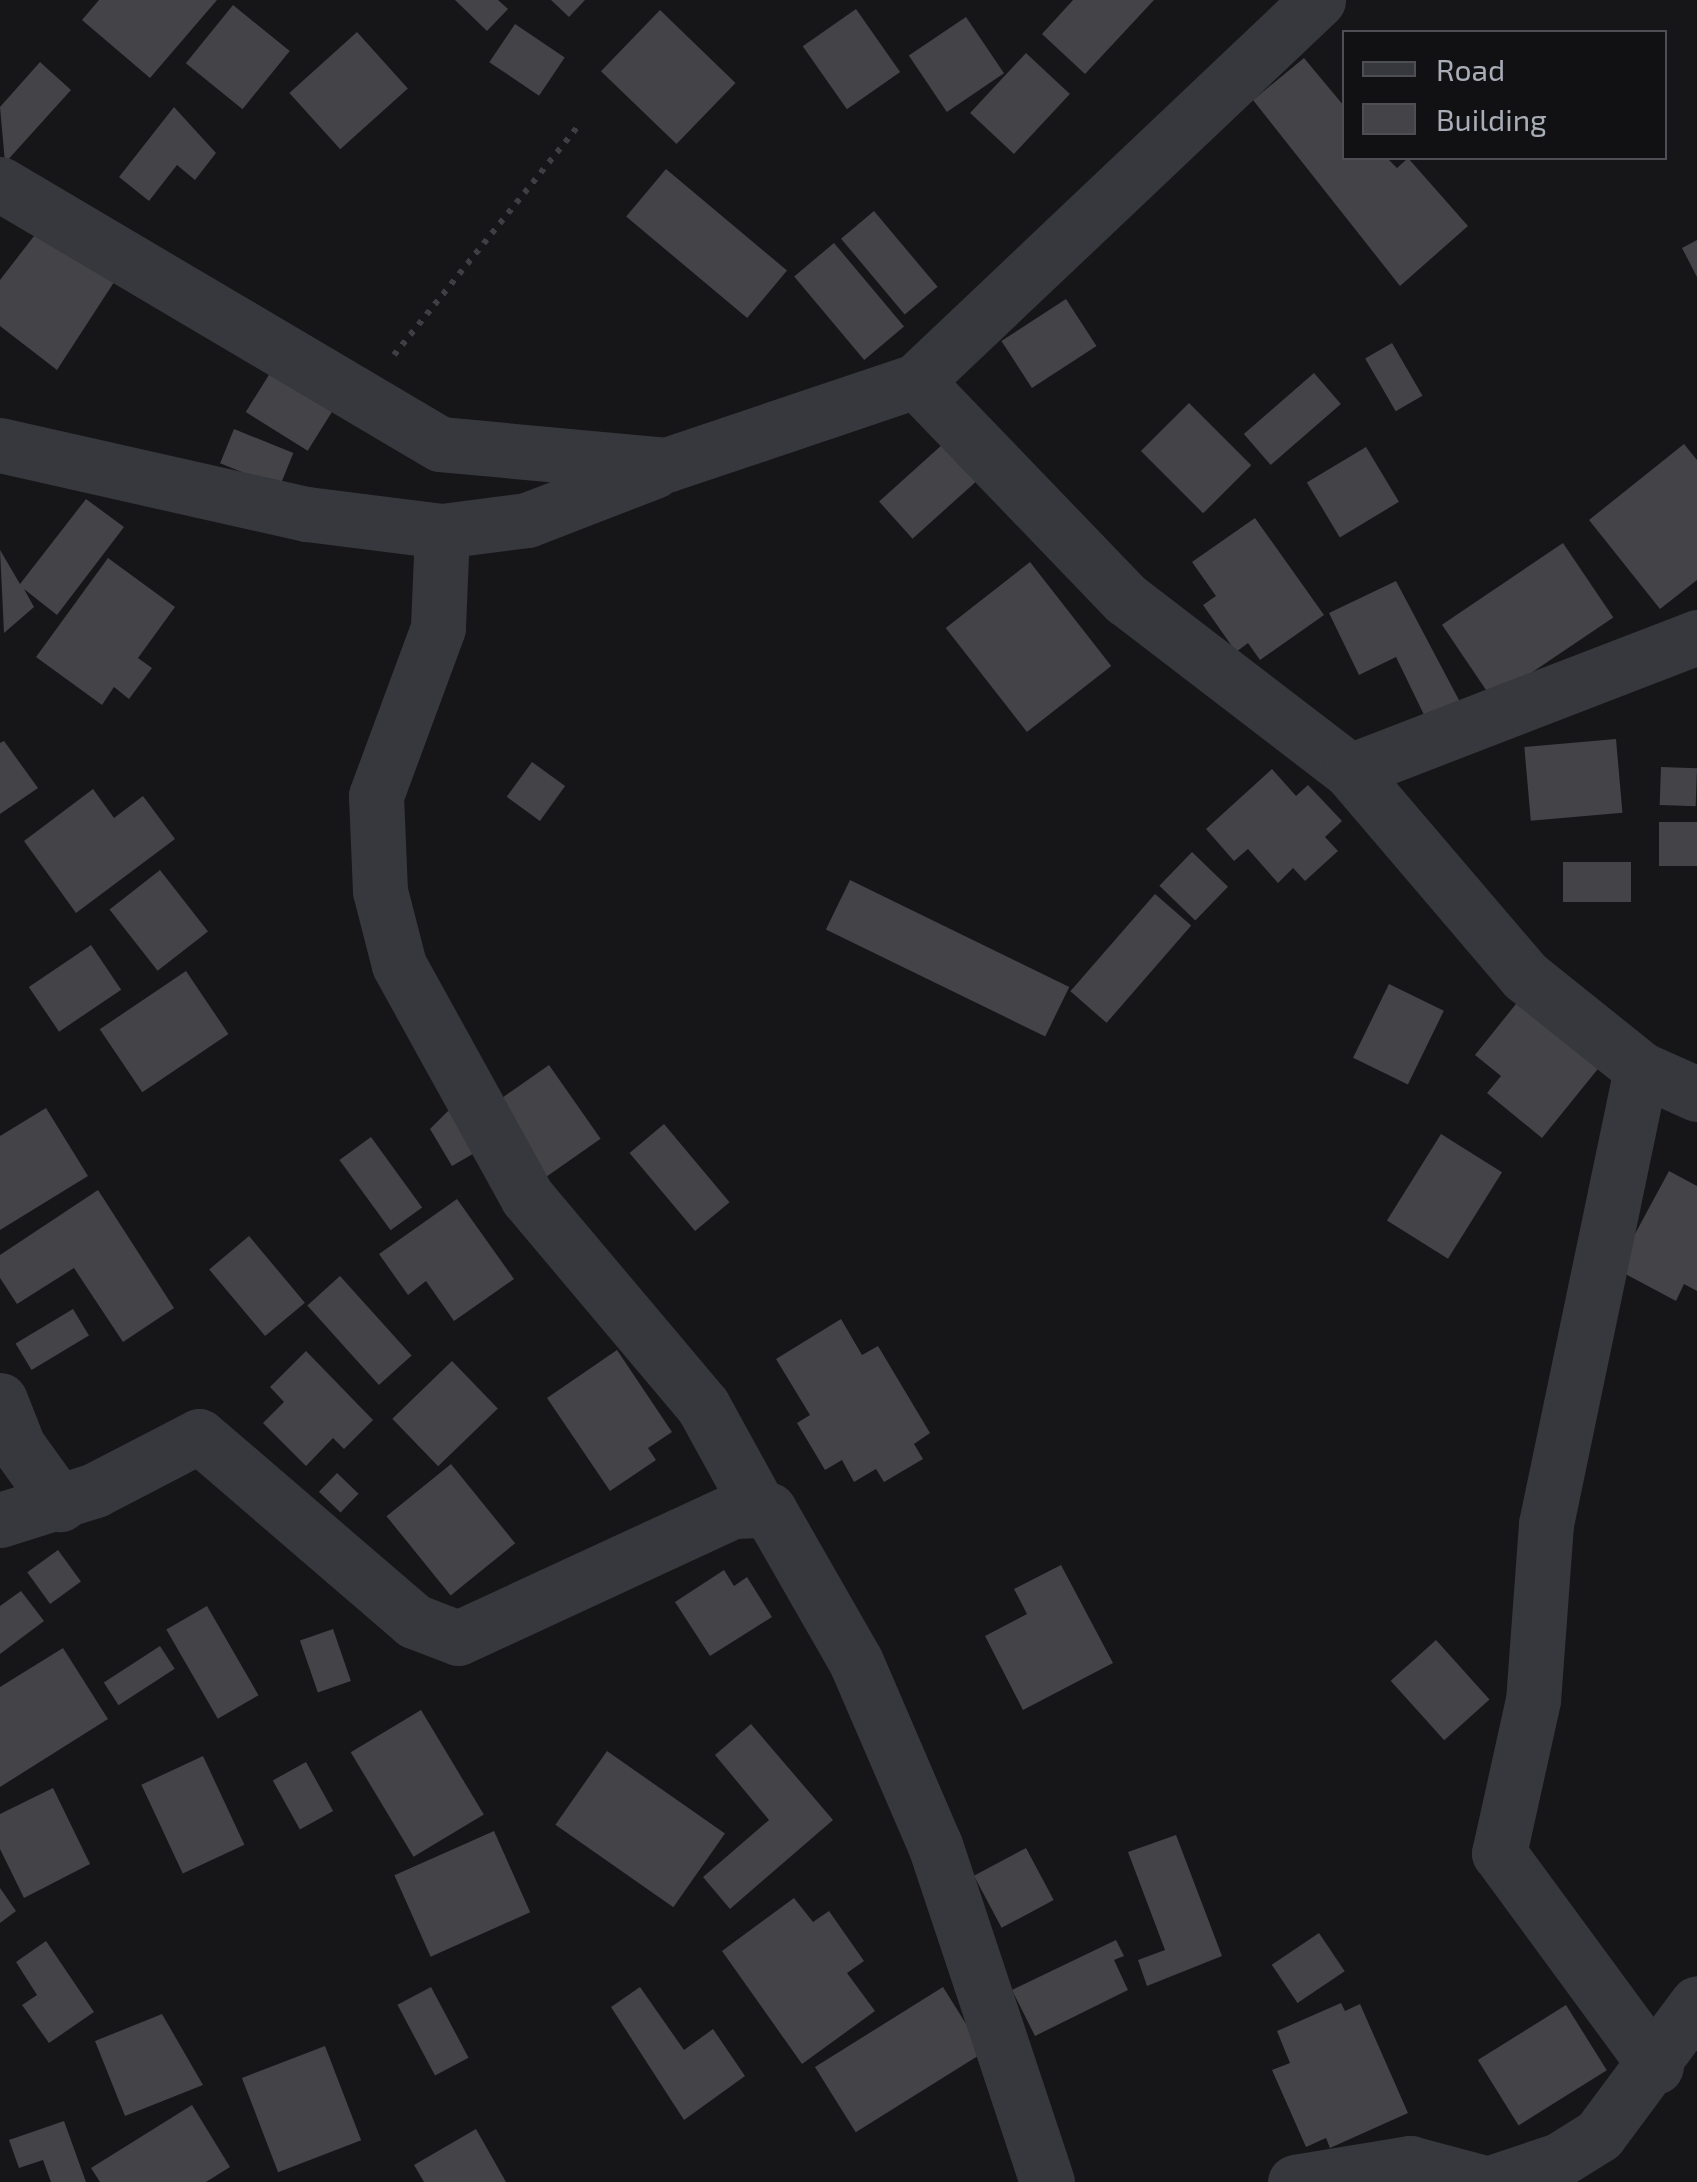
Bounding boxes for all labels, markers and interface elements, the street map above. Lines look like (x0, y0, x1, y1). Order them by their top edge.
legend (1342, 30, 1667, 160)
text: Road (1436, 51, 1505, 87)
text: Building (1436, 101, 1547, 137)

